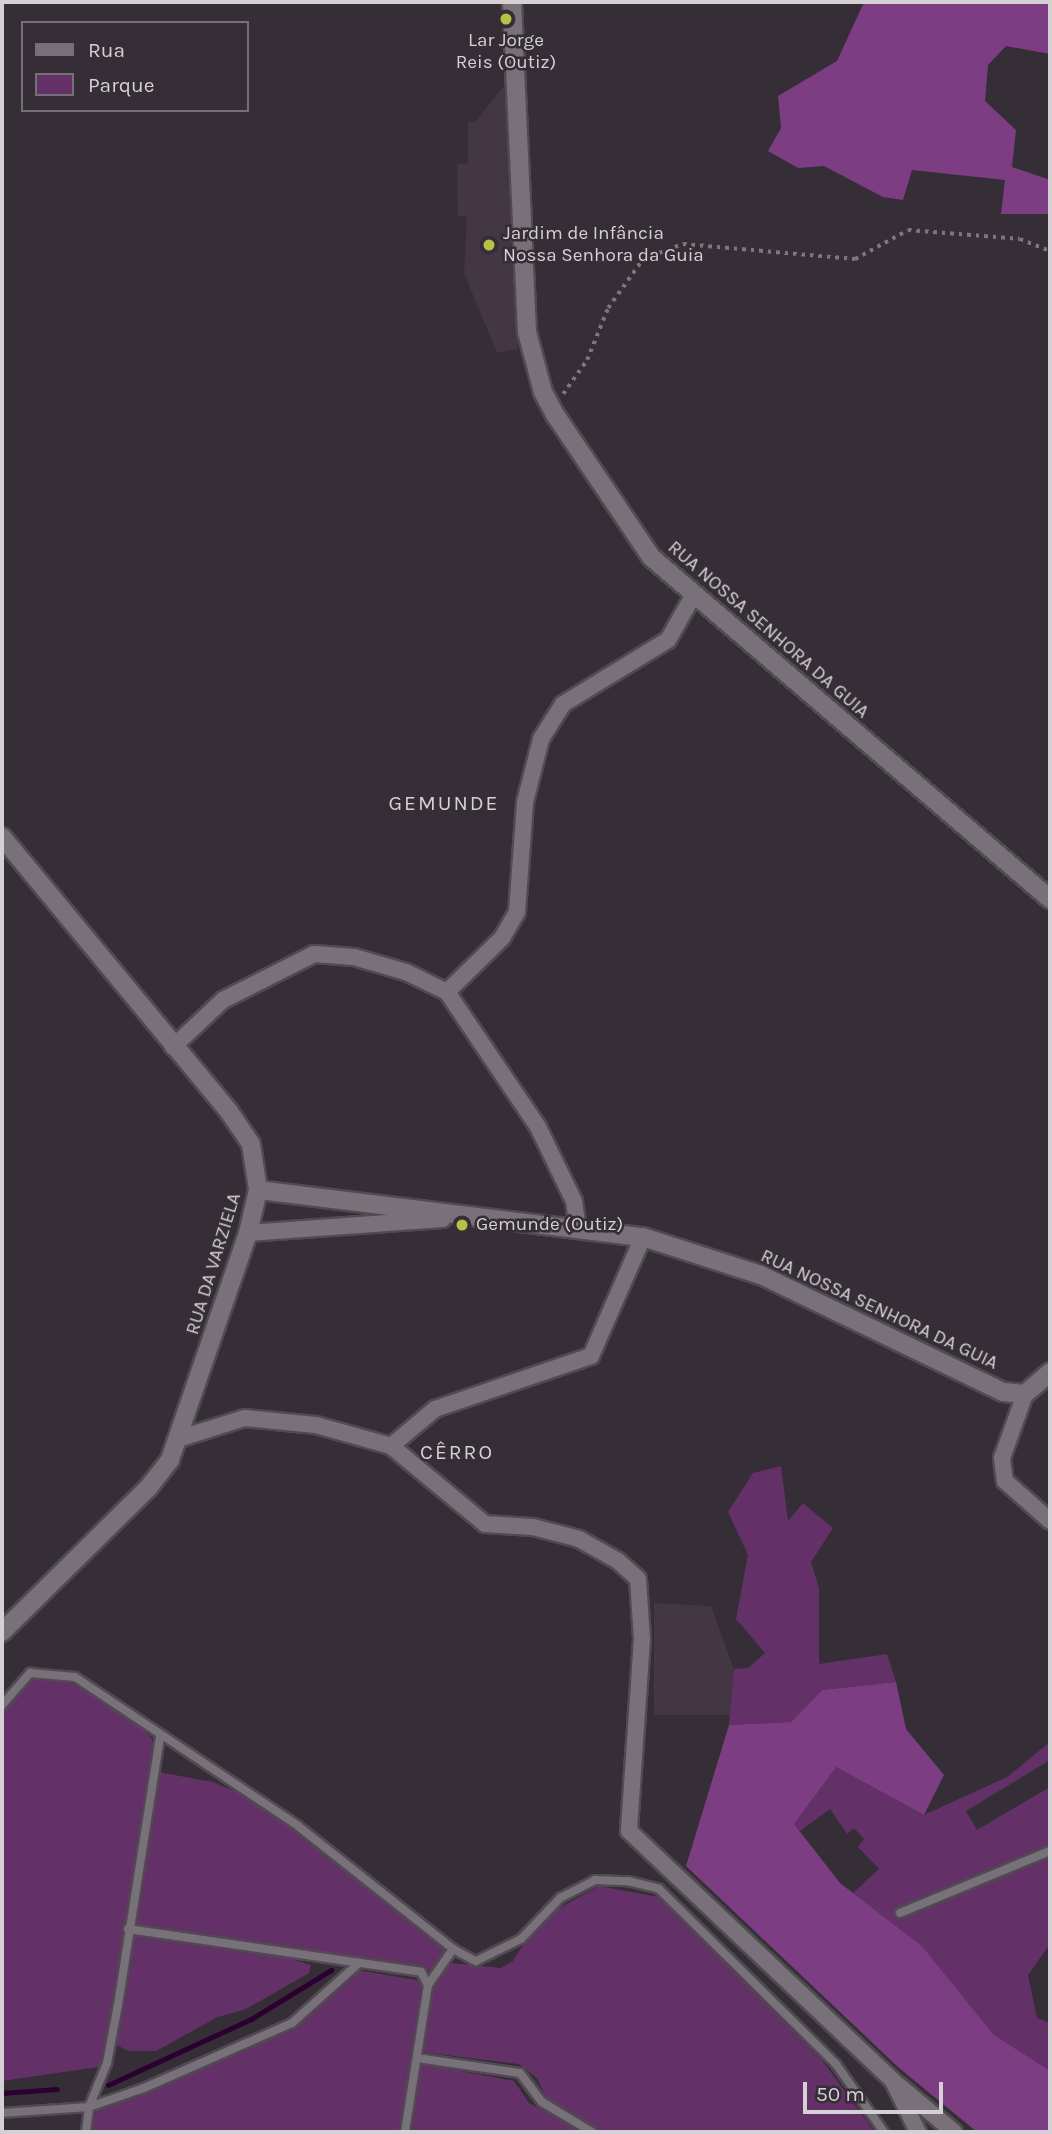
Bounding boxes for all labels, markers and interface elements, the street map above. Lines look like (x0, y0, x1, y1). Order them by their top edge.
marker: Lar Jorge Reis (Outiz) (498, 11, 514, 27)
legend (21, 21, 248, 112)
place label: Lar Jorge Reis (Outiz) (456, 30, 556, 74)
text: Rua (88, 38, 125, 62)
text: Parque (88, 73, 155, 97)
place label: Jardim de Infância Nossa Senhora da Guia (503, 223, 704, 267)
marker: Jardim de Infância Nossa Senhora da Guia (481, 237, 497, 253)
street label: RUA NOSSA SENHORA DA GUIA (663, 536, 873, 724)
district label: GEMUNDE (389, 790, 499, 816)
street label: RUA DA VARZIELA (182, 1190, 246, 1338)
place label: Gemunde (Outiz) (476, 1214, 623, 1236)
marker: Gemunde (Outiz) (454, 1217, 470, 1233)
street label: RUA NOSSA SENHORA DA GUIA (757, 1245, 1001, 1375)
district label: CÊRRO (421, 1439, 493, 1465)
scale bar (807, 2068, 947, 2112)
text: 50 m (816, 2082, 865, 2106)

